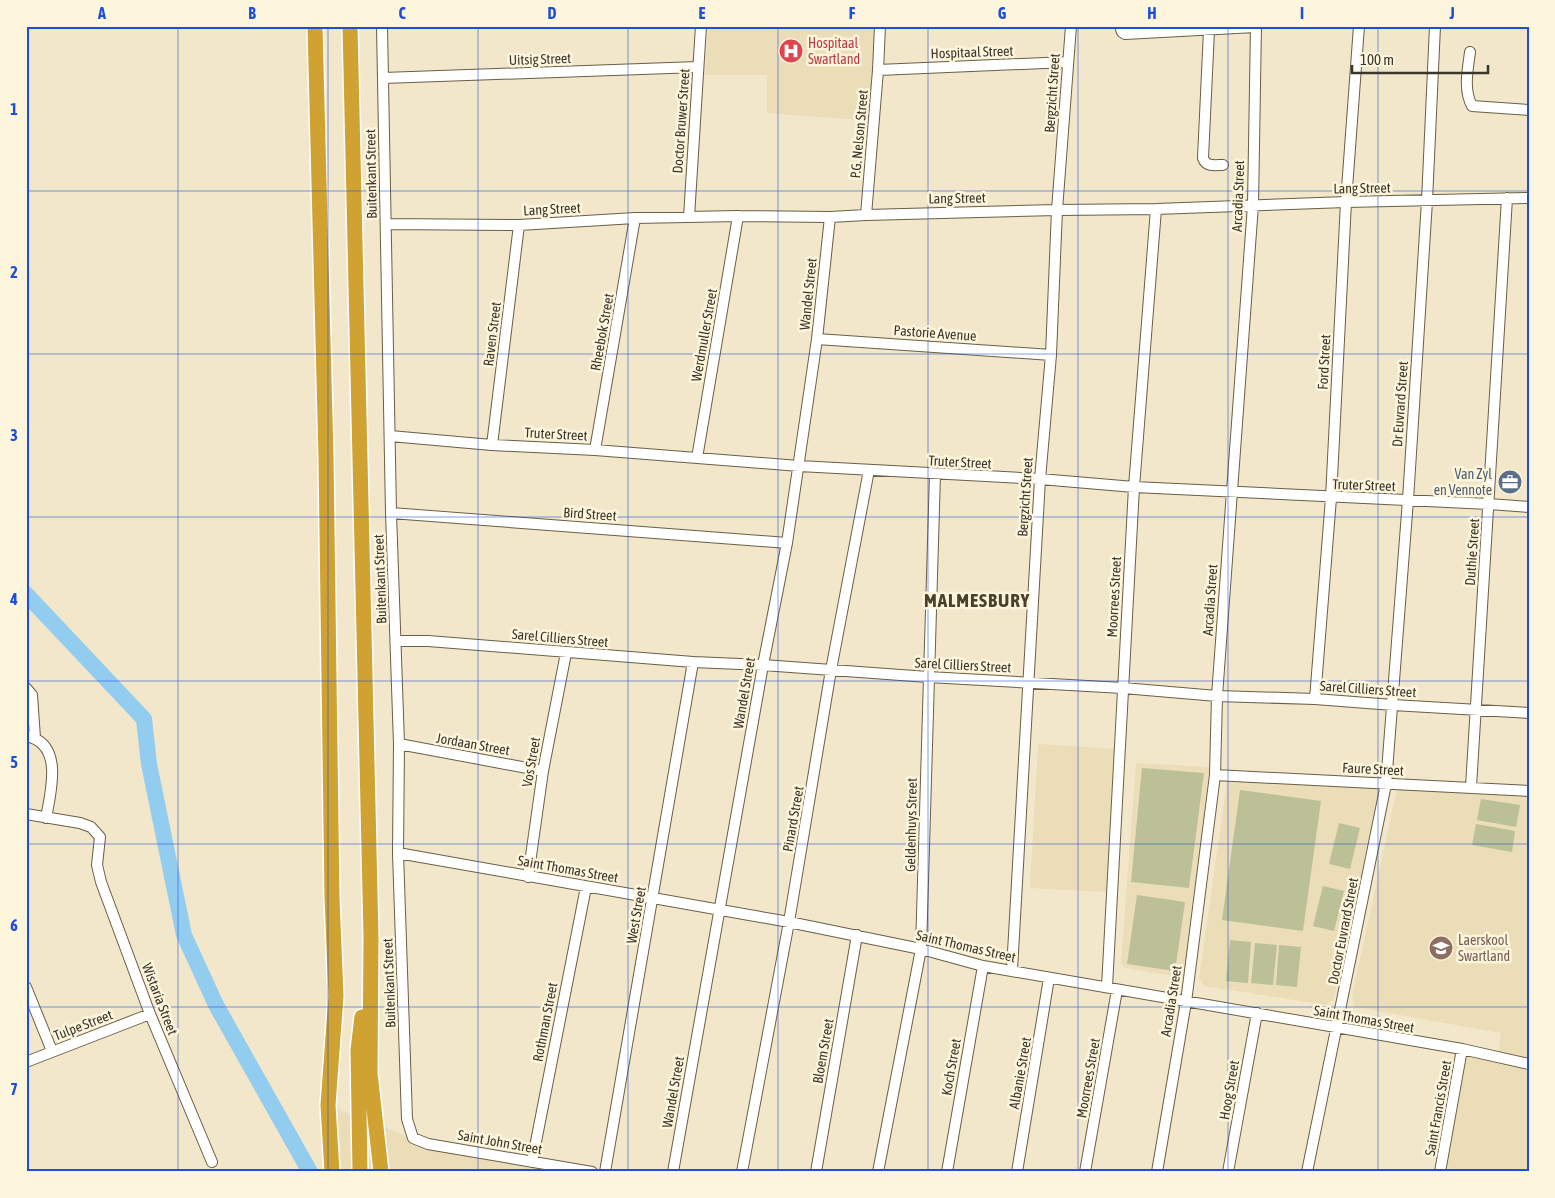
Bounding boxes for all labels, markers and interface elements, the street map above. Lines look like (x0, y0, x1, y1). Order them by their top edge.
text: A (97, 4, 106, 22)
text: B (248, 4, 256, 22)
text: C (398, 4, 406, 22)
text: D (548, 4, 557, 22)
text: E (699, 4, 706, 22)
text: F (849, 4, 856, 22)
text: G (998, 4, 1007, 22)
text: H (1147, 4, 1157, 22)
text: I (1300, 4, 1304, 22)
text: J (1448, 4, 1455, 22)
place label: Hospitaal Swartland (808, 35, 860, 67)
hospital icon: Hospitaal Swartland (778, 38, 804, 64)
scale bar (1352, 42, 1489, 74)
street label: Hospitaal Street (930, 43, 1014, 61)
street label: Uitsig Street (509, 50, 571, 68)
text: 100 m (1360, 51, 1394, 68)
street label: Bergzicht Street (1041, 53, 1063, 133)
street label: Doctor Bruwer Street (669, 68, 693, 174)
street label: P.G. Nelson Street (847, 89, 871, 179)
text: 1 (10, 100, 18, 118)
street label: Buitenkant Street (362, 129, 380, 219)
street label: Arcadia Street (1229, 160, 1247, 232)
street label: Lang Street (1333, 180, 1391, 196)
street label: Lang Street (928, 190, 986, 206)
street label: Lang Street (523, 200, 581, 218)
street label: Wandel Street (796, 257, 820, 331)
text: 2 (10, 263, 18, 281)
street label: Werdmuller Street (688, 287, 720, 383)
street label: Rheebok Street (587, 292, 617, 372)
street label: Raven Street (480, 301, 504, 367)
street label: Pastorie Avenue (893, 322, 977, 344)
street label: Ford Street (1315, 334, 1333, 390)
street label: Dr Euvrard Street (1389, 360, 1411, 448)
street label: Truter Street (524, 424, 588, 444)
text: 3 (10, 426, 18, 444)
street label: Truter Street (928, 452, 992, 472)
street label: Bergzicht Street (1014, 457, 1036, 537)
place label: Van Zyl en Vennote (1434, 466, 1492, 498)
office icon: Van Zyl en Vennote (1497, 469, 1523, 495)
street label: Truter Street (1332, 476, 1396, 494)
street label: Bird Street (563, 504, 617, 524)
street label: Duthie Street (1462, 518, 1482, 586)
street label: Buitenkant Street (370, 534, 390, 624)
street label: Moorrees Street (1104, 556, 1124, 638)
street label: Arcadia Street (1200, 564, 1220, 636)
district label: MALMESBURY (924, 589, 1030, 611)
text: 4 (9, 590, 18, 608)
street label: Sarel Cilliers Street (511, 626, 609, 650)
street label: Sarel Cilliers Street (914, 654, 1012, 676)
street label: Wandel Street (730, 656, 758, 730)
street label: Sarel Cilliers Street (1319, 678, 1417, 700)
street label: Jordaan Street (435, 730, 511, 758)
street label: Vos Street (519, 736, 543, 788)
text: 5 (10, 753, 18, 771)
street label: Faure Street (1342, 759, 1404, 779)
street label: Geldenhuys Street (902, 778, 920, 872)
street label: Pinard Street (779, 785, 807, 853)
street label: Saint Thomas Street (517, 852, 619, 886)
street label: Doctor Euvrard Street (1325, 876, 1361, 986)
street label: West Street (623, 885, 649, 945)
text: 6 (10, 916, 18, 934)
street label: Saint Thomas Street (915, 927, 1017, 965)
place label: Laerskool Swartland (1458, 932, 1510, 964)
school or university icon: Laerskool Swartland (1428, 935, 1454, 961)
street label: Buitenkant Street (379, 938, 399, 1028)
street label: Wistaria Street (139, 961, 181, 1037)
street label: Arcadia Street (1157, 964, 1185, 1038)
street label: Rothman Street (529, 981, 561, 1063)
street label: Saint Thomas Street (1313, 1002, 1415, 1036)
street label: Tulpe Street (51, 1007, 115, 1043)
street label: Bloem Street (809, 1017, 837, 1085)
street label: Albanie Street (1006, 1036, 1034, 1110)
street label: Koch Street (938, 1037, 964, 1097)
street label: Moorrees Street (1073, 1037, 1103, 1119)
street label: Wandel Street (659, 1055, 687, 1129)
street label: Hoog Street (1216, 1059, 1242, 1121)
street label: Saint Francis Street (1422, 1059, 1454, 1157)
text: 7 (10, 1080, 18, 1098)
street label: Saint John Street (456, 1127, 544, 1157)

